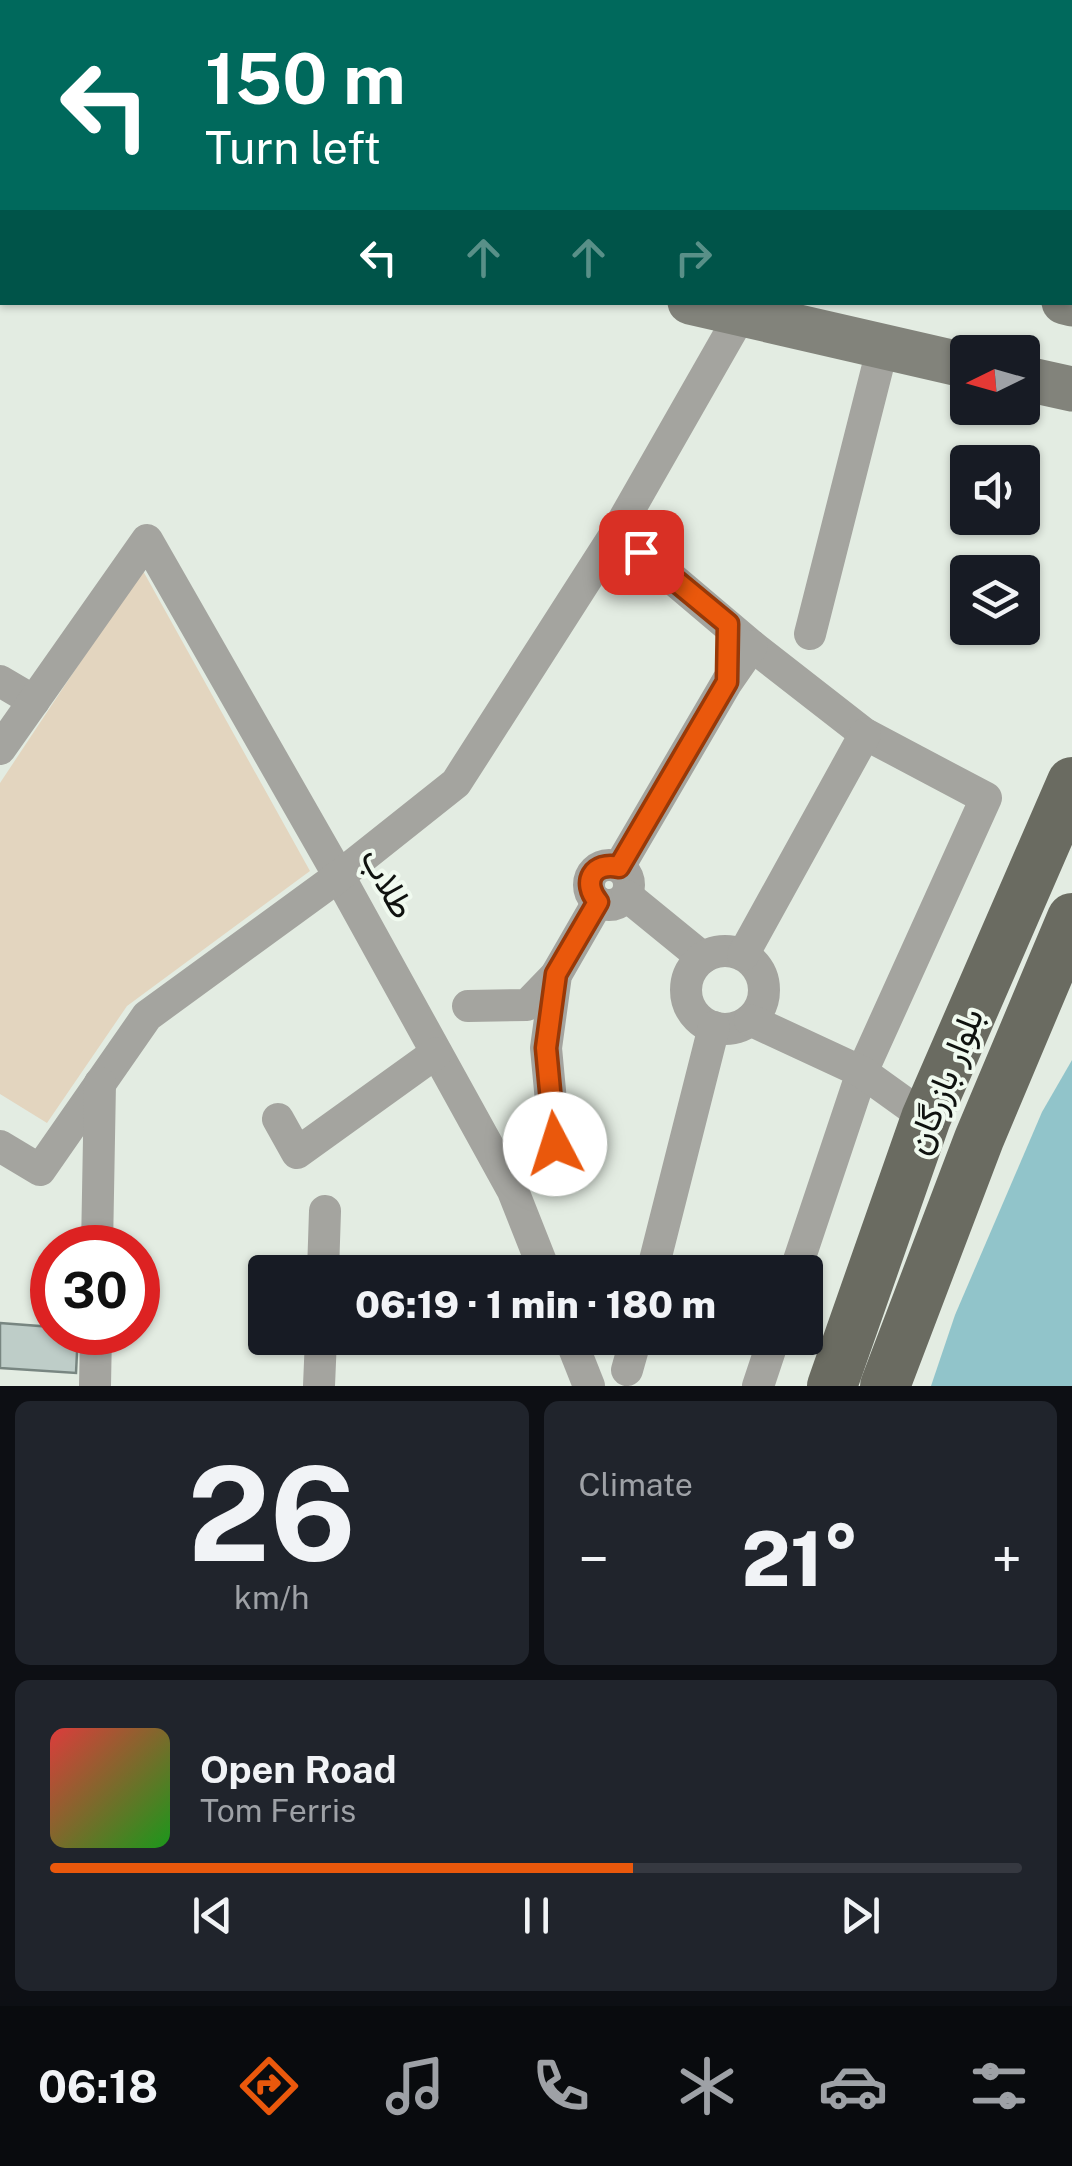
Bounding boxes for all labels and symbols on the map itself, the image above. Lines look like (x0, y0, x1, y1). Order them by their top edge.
north arrow (950, 335, 1040, 425)
pin (599, 510, 684, 595)
street label: طلاب (352, 840, 424, 925)
street label: بلوار بازرگان (896, 1002, 993, 1160)
position arrow (503, 1092, 607, 1196)
speed limit sign: 30 (30, 1225, 160, 1355)

